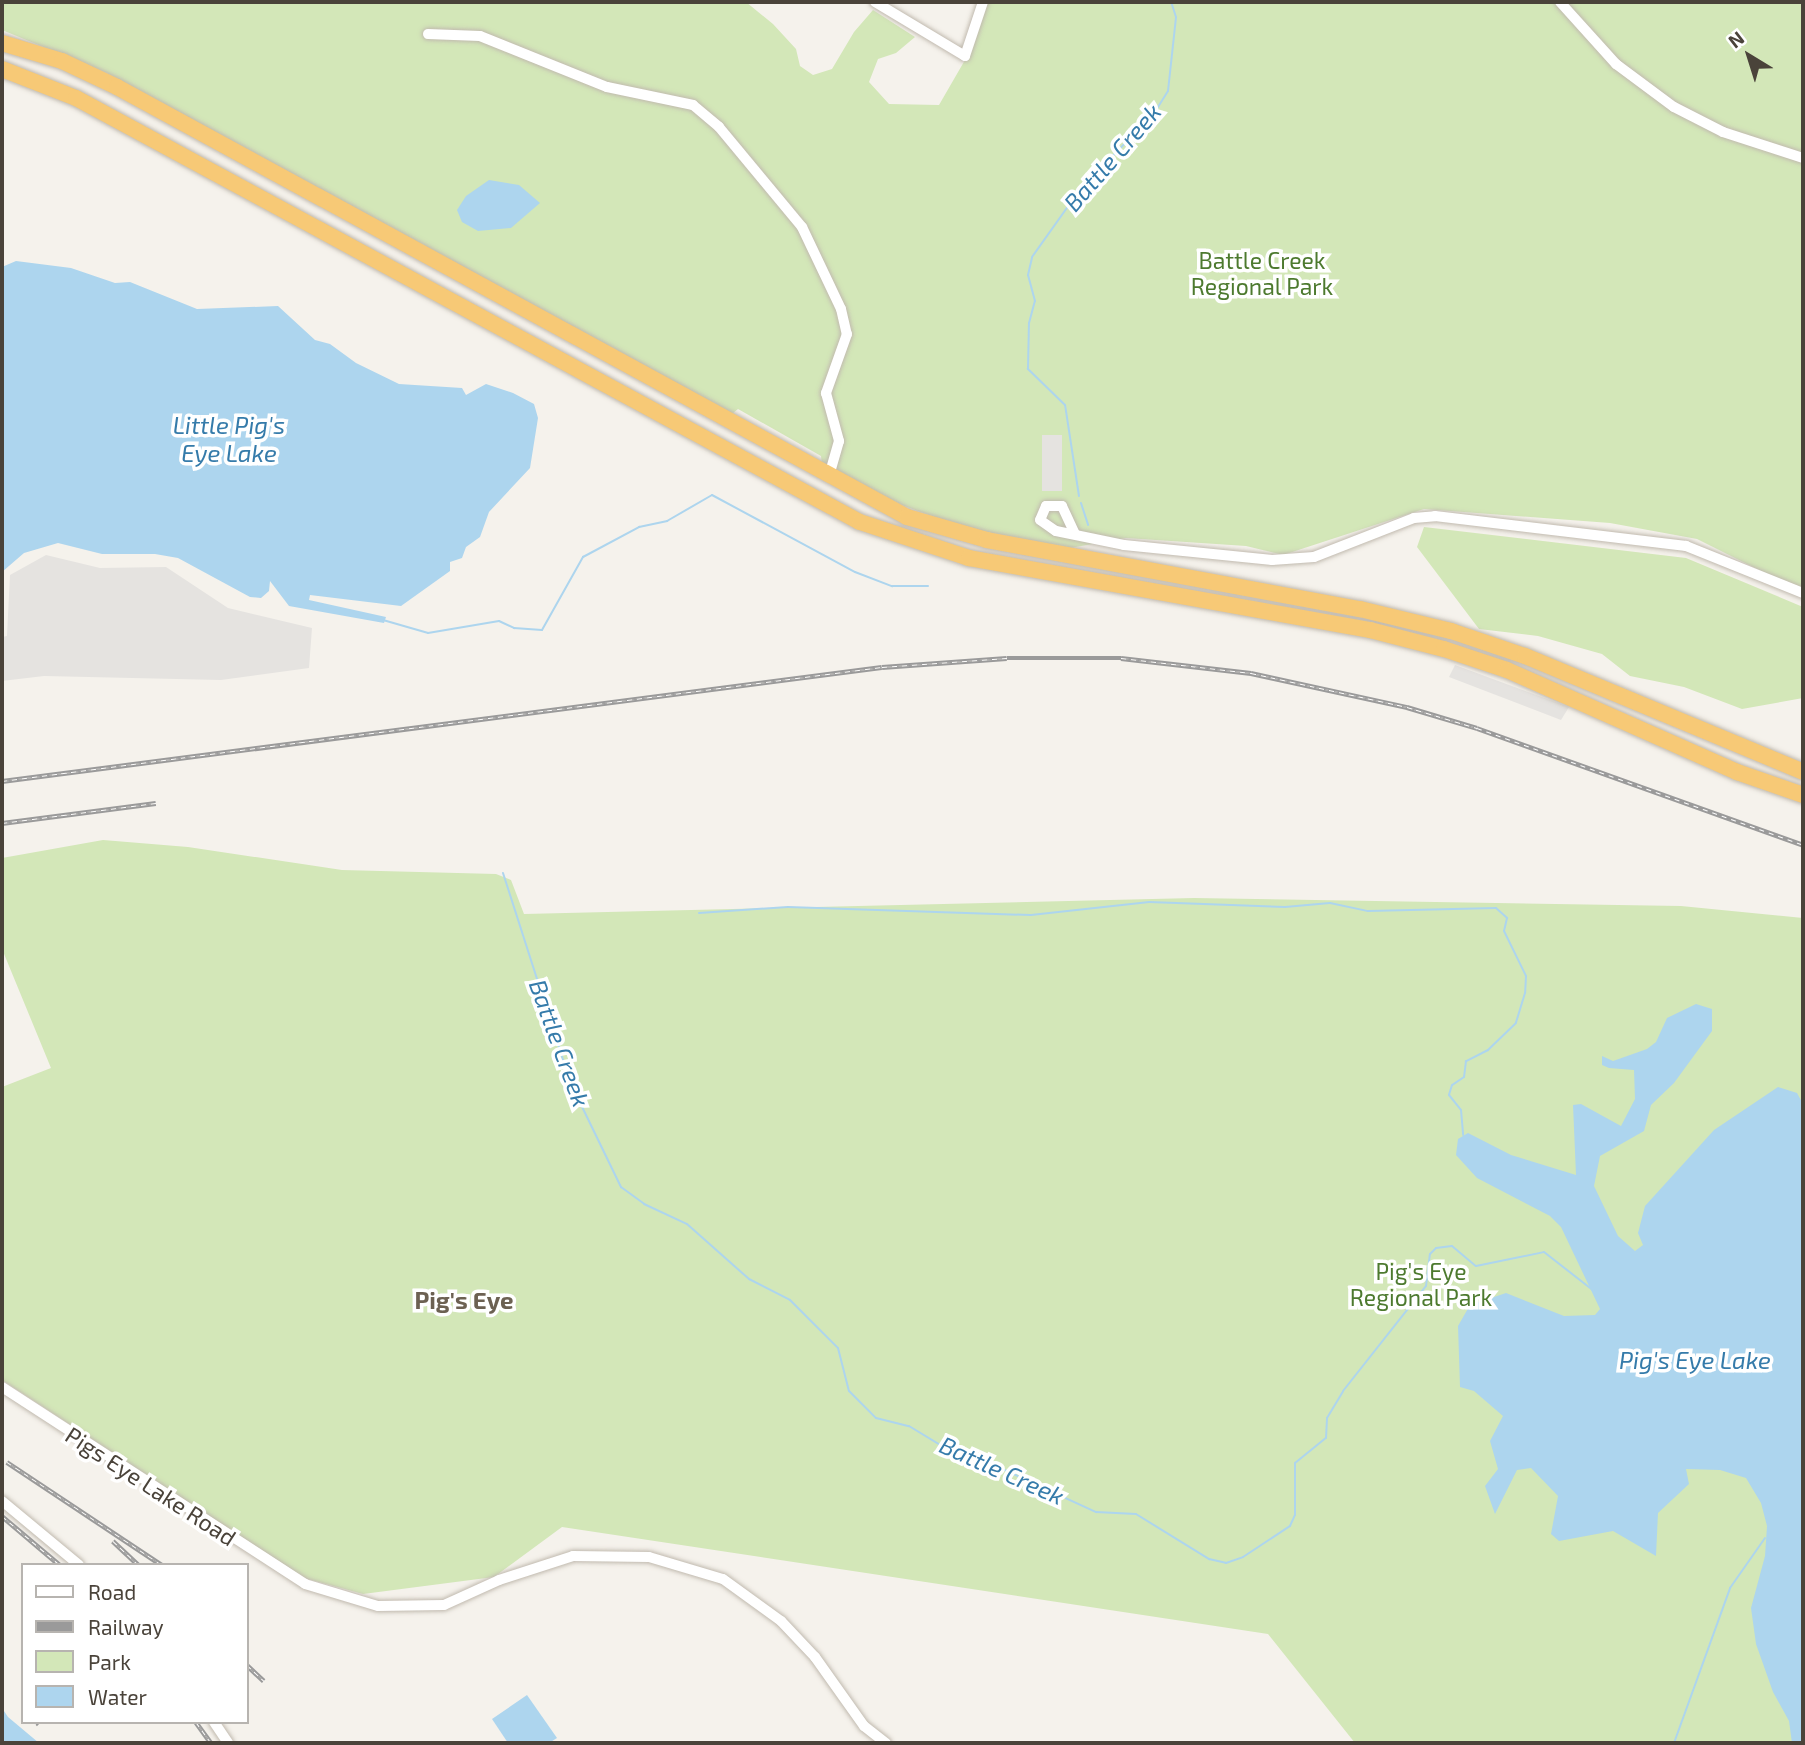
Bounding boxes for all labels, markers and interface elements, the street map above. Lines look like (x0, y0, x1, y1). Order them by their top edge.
north arrow (1714, 21, 1784, 91)
text: N (1723, 26, 1748, 52)
water label: Battle Creek (1057, 97, 1167, 217)
park label: Battle Creek Regional Park (1190, 246, 1334, 300)
water label: Little Pig's Eye Lake (173, 411, 285, 467)
water label: Battle Creek (524, 976, 596, 1110)
park label: Pig's Eye Regional Park (1349, 1257, 1493, 1311)
district label: Pig's Eye (414, 1286, 514, 1314)
water label: Pig's Eye Lake (1619, 1346, 1771, 1374)
street label: Pigs Eye Lake Road (61, 1421, 241, 1551)
water label: Battle Creek (935, 1430, 1069, 1510)
legend (21, 1563, 248, 1724)
text: Road (88, 1579, 136, 1604)
text: Railway (88, 1614, 164, 1639)
text: Park (88, 1649, 131, 1674)
text: Water (88, 1684, 147, 1709)

